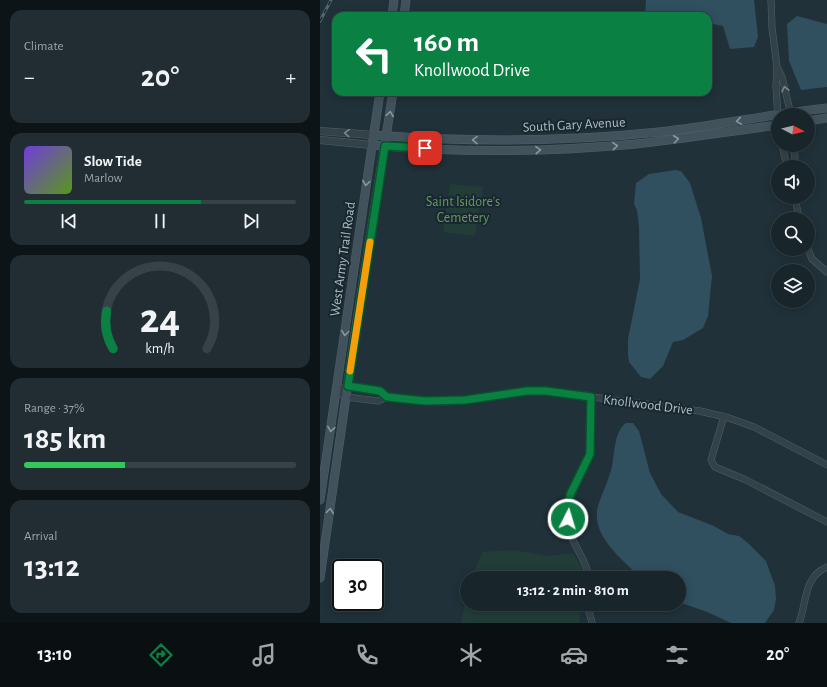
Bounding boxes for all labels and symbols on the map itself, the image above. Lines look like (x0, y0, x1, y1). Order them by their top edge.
one-way arrow (782, 86, 790, 93)
north arrow (771, 108, 815, 152)
one-way arrow (385, 111, 394, 117)
street label: South Gary Avenue (522, 115, 626, 135)
one-way arrow (736, 116, 742, 125)
one-way arrow (344, 128, 350, 137)
pin (408, 131, 442, 165)
one-way arrow (472, 135, 478, 144)
one-way arrow (673, 135, 679, 144)
one-way arrow (611, 141, 618, 150)
one-way arrow (535, 145, 541, 154)
one-way arrow (363, 180, 371, 187)
park label: Saint Isidore's Cemetery (426, 195, 500, 225)
street label: West Army Trail Road (328, 201, 358, 317)
one-way arrow (341, 330, 350, 336)
street label: Knollwood Drive (602, 393, 693, 417)
one-way arrow (327, 426, 336, 432)
position arrow (547, 498, 589, 540)
one-way arrow (325, 508, 334, 514)
speed limit sign: 30 (332, 559, 384, 611)

